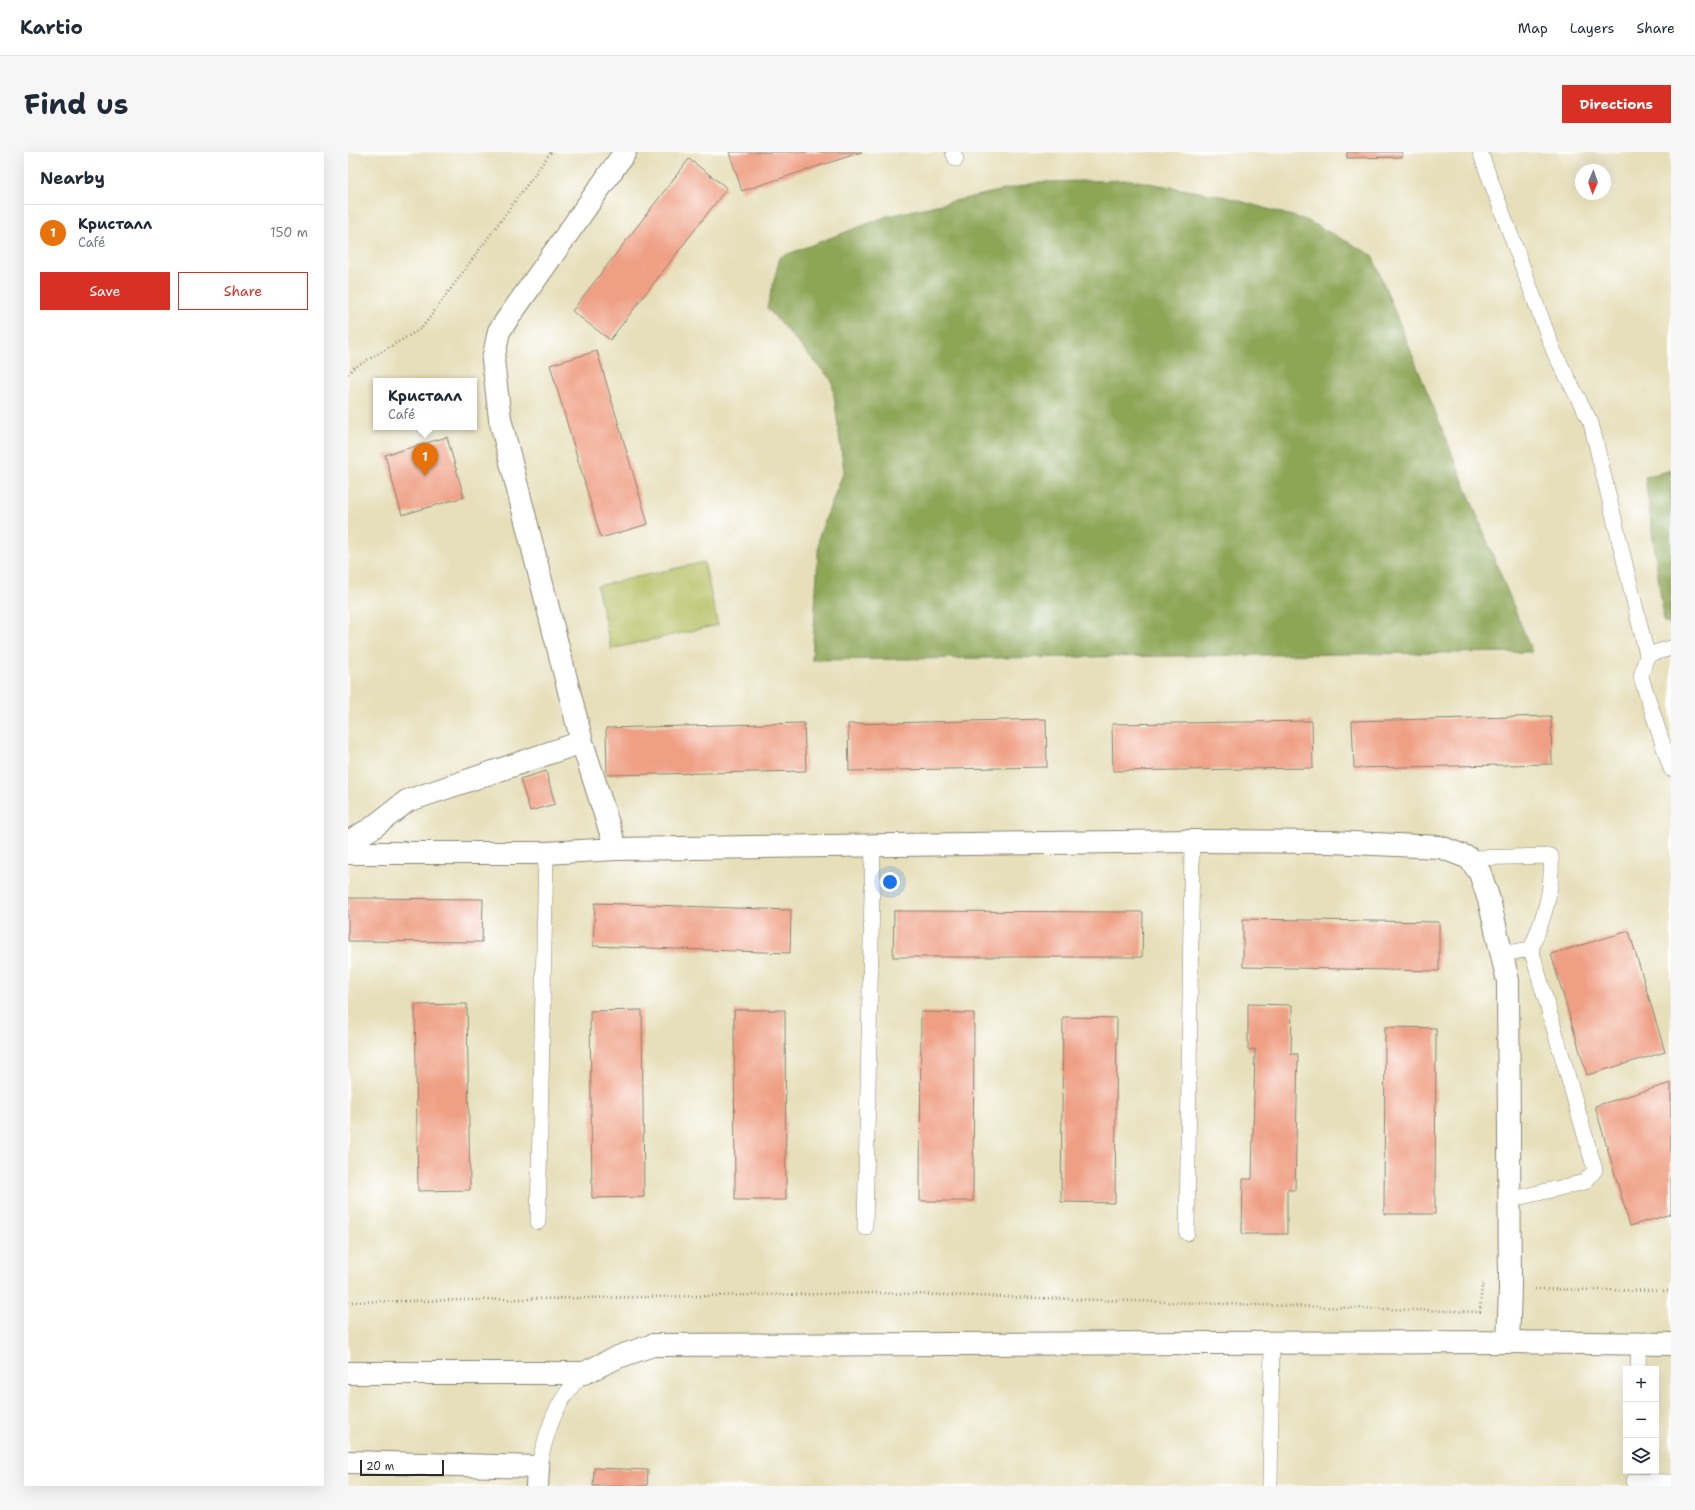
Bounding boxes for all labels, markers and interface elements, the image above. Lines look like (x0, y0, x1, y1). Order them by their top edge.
text: Kartio (20, 15, 83, 40)
text: Map (1518, 19, 1548, 37)
text: Layers (1570, 19, 1614, 37)
text: Share (1636, 19, 1675, 37)
text: Find us (24, 85, 129, 123)
button: Directions (1562, 85, 1671, 123)
north arrow (1575, 164, 1611, 200)
text: Nearby (40, 167, 105, 189)
text: Кристалл (78, 214, 152, 234)
text: 1 (50, 224, 56, 241)
text: 150 m (270, 224, 308, 241)
text: Café (78, 234, 105, 251)
button: Save (40, 272, 170, 310)
button: Share (178, 272, 308, 310)
popup (373, 378, 477, 430)
text: Кристалл (388, 386, 462, 406)
text: Café (388, 406, 415, 423)
pin: 1 (412, 443, 438, 476)
your location (880, 872, 900, 892)
map controls (1623, 1366, 1659, 1474)
button: + (1623, 1366, 1659, 1402)
button: − (1623, 1402, 1659, 1438)
button: layers (1623, 1438, 1659, 1474)
scale bar (360, 1458, 444, 1477)
text: 20 m (366, 1459, 394, 1474)

